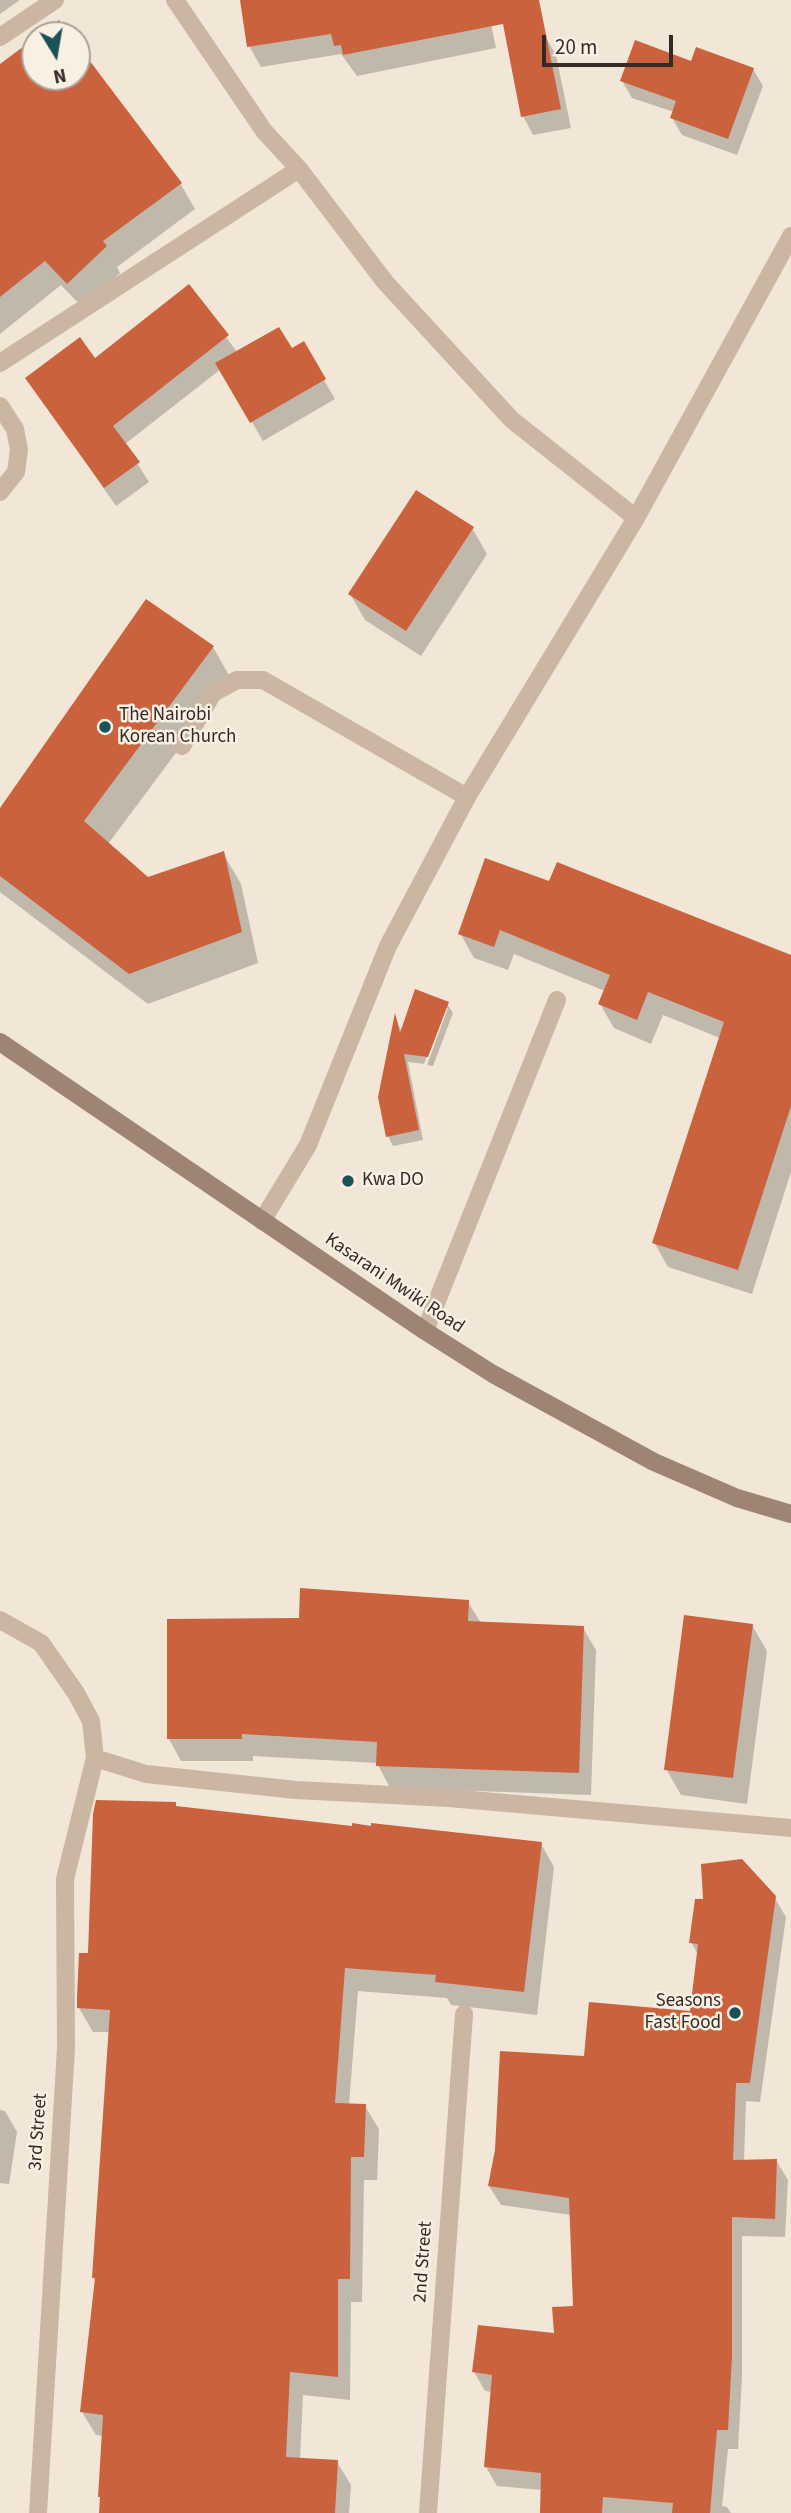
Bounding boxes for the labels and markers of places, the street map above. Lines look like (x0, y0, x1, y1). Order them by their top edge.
place label: The Nairobi Korean Church (119, 705, 236, 749)
marker: The Nairobi Korean Church (97, 719, 113, 735)
place label: Kwa DO (362, 1170, 424, 1192)
marker: Kwa DO (340, 1173, 356, 1189)
place label: Seasons Fast Food (645, 1991, 721, 2035)
marker: Seasons Fast Food (727, 2005, 743, 2021)

